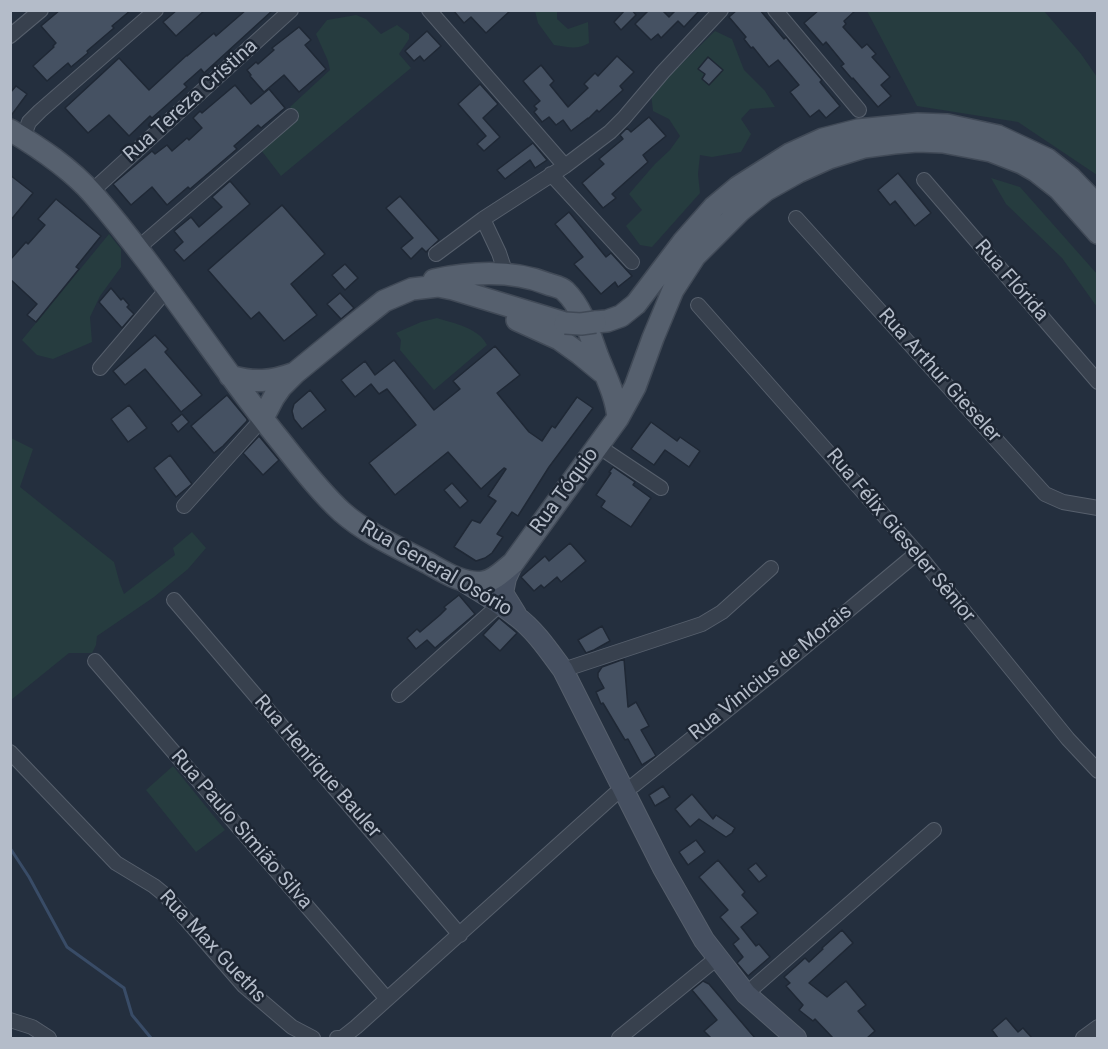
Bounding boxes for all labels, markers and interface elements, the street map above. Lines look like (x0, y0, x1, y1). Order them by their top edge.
street label: Rua Tereza Cristina (119, 35, 263, 167)
street label: Rua Flórida (969, 235, 1053, 327)
street label: Rua Arthur Gieseler (873, 304, 1005, 448)
street label: Rua Tóquio (526, 443, 604, 539)
street label: Rua Félix Gieseler Sênior (820, 444, 980, 628)
street label: Rua General Osório (356, 516, 516, 622)
street label: Rua Vinicius de Morais (685, 600, 857, 746)
street label: Rua Henrique Bauler (248, 691, 386, 843)
street label: Rua Paulo Simião Silva (165, 745, 317, 915)
street label: Rua Max Gueths (154, 886, 270, 1008)

